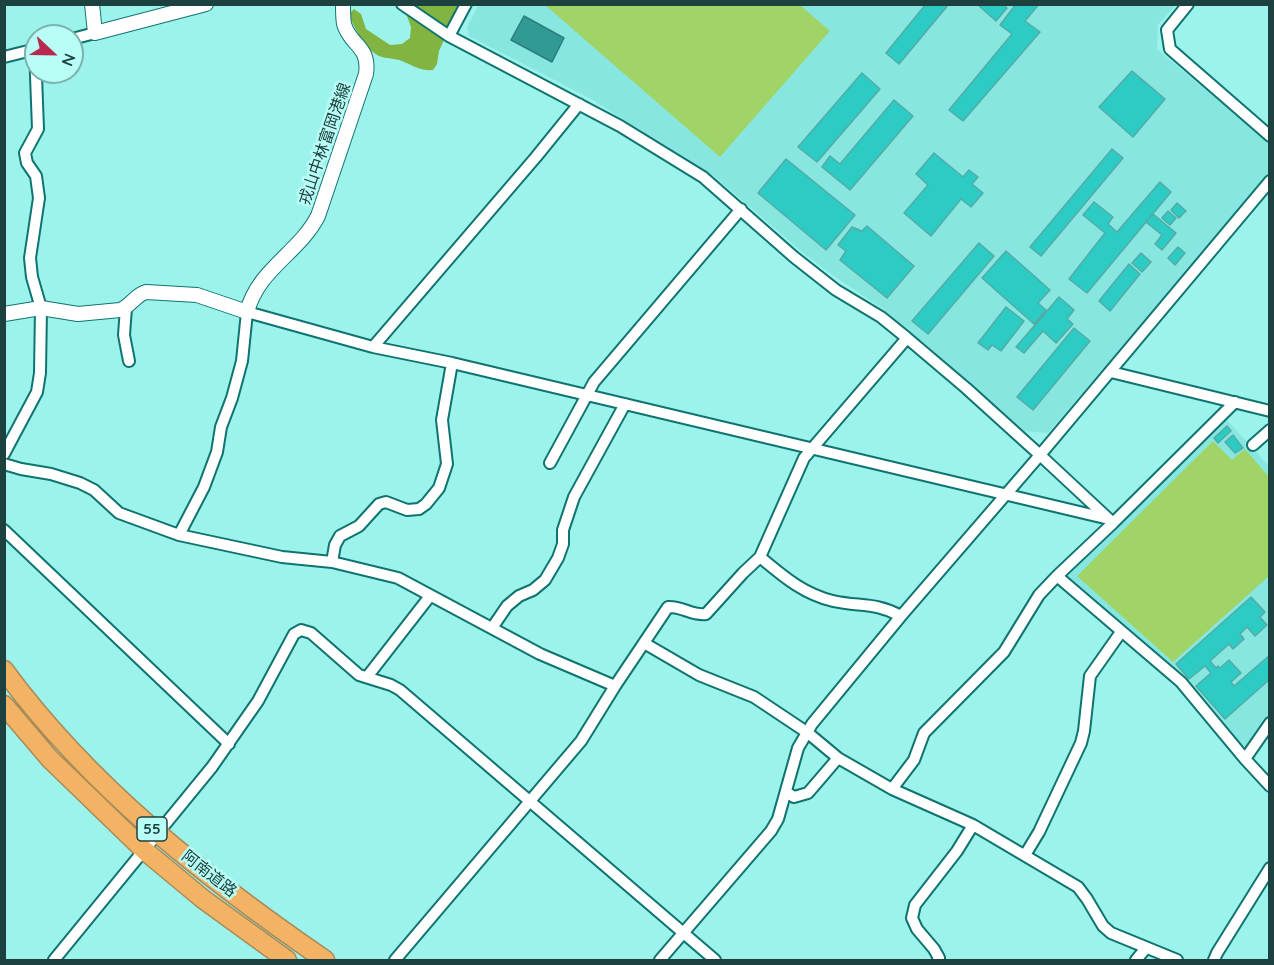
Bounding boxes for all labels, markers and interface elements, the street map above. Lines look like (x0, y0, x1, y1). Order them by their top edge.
north arrow (24, 24, 84, 84)
text: N (57, 51, 80, 69)
street label: 戎山中林富岡港線 (295, 80, 355, 208)
road number: 55 (137, 817, 167, 841)
street label: 阿南道路 (178, 847, 240, 901)

